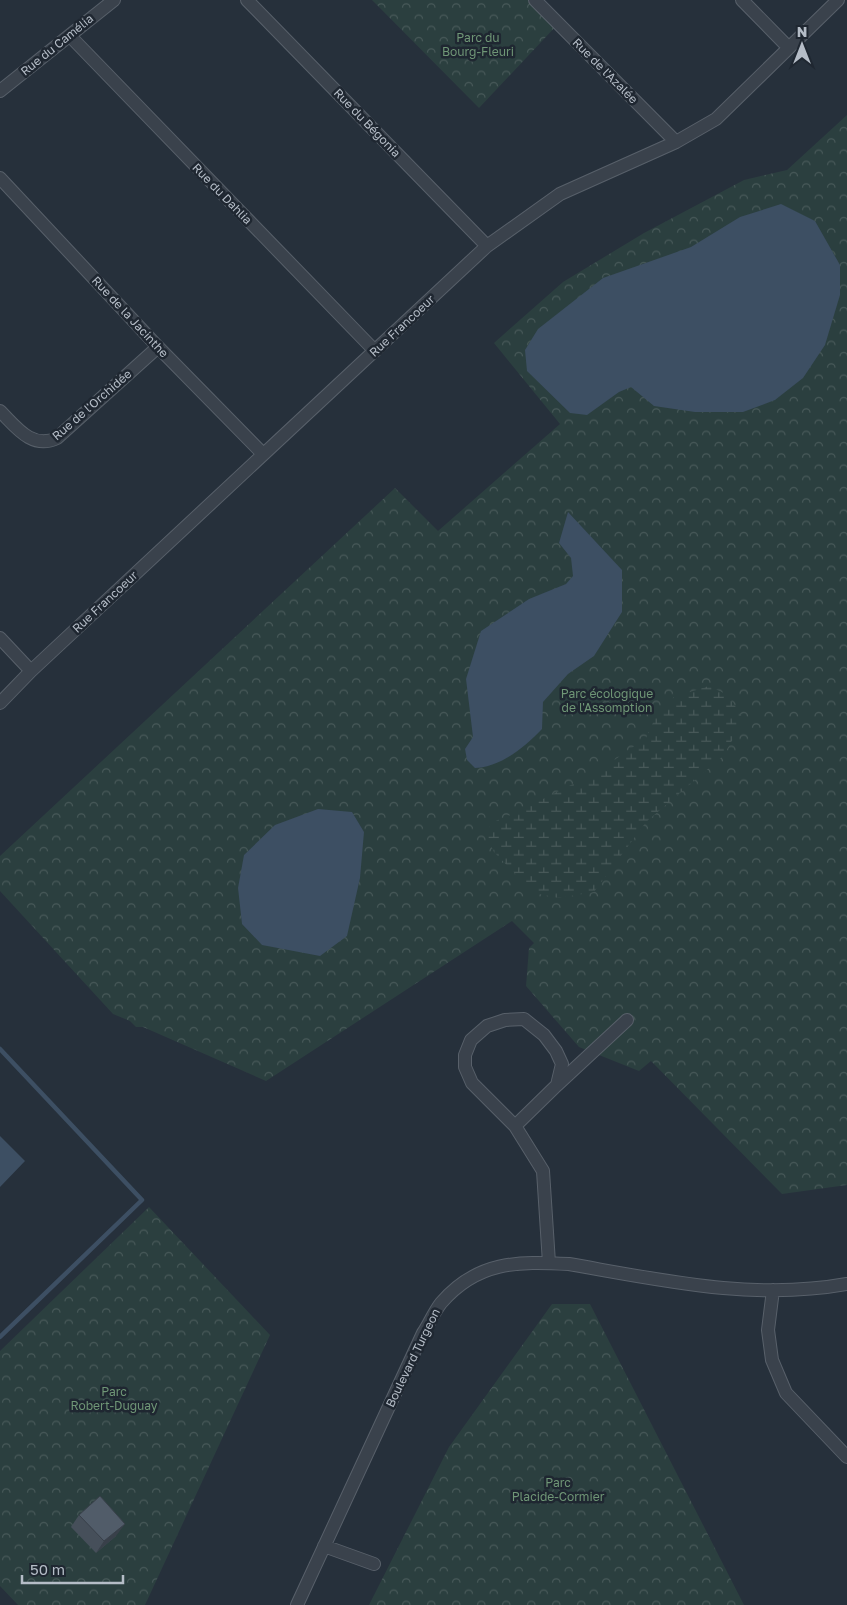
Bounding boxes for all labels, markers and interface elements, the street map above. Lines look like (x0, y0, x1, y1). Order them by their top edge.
street label: Rue du Camélia (17, 11, 96, 78)
north arrow (777, 20, 827, 70)
text: N (797, 23, 807, 40)
park label: Parc du Bourg-Fleuri (442, 30, 514, 59)
street label: Rue de l'Azalée (570, 35, 641, 106)
street label: Rue du Bégonia (331, 85, 404, 160)
street label: Rue du Dahlia (189, 160, 255, 227)
street label: Rue de la Jacinthe (89, 273, 172, 360)
street label: Rue Francoeur (366, 291, 438, 360)
street label: Rue de l'Orchidée (49, 366, 134, 443)
street label: Rue Francoeur (69, 567, 141, 636)
park label: Parc écologique de l'Assomption (561, 686, 653, 715)
street label: Boulevard Turgeon (382, 1306, 443, 1410)
park label: Parc Robert-Duguay (70, 1384, 158, 1413)
park label: Parc Placide-Cormier (512, 1475, 605, 1504)
scale bar (22, 1552, 124, 1584)
text: 50 m (30, 1560, 65, 1578)

